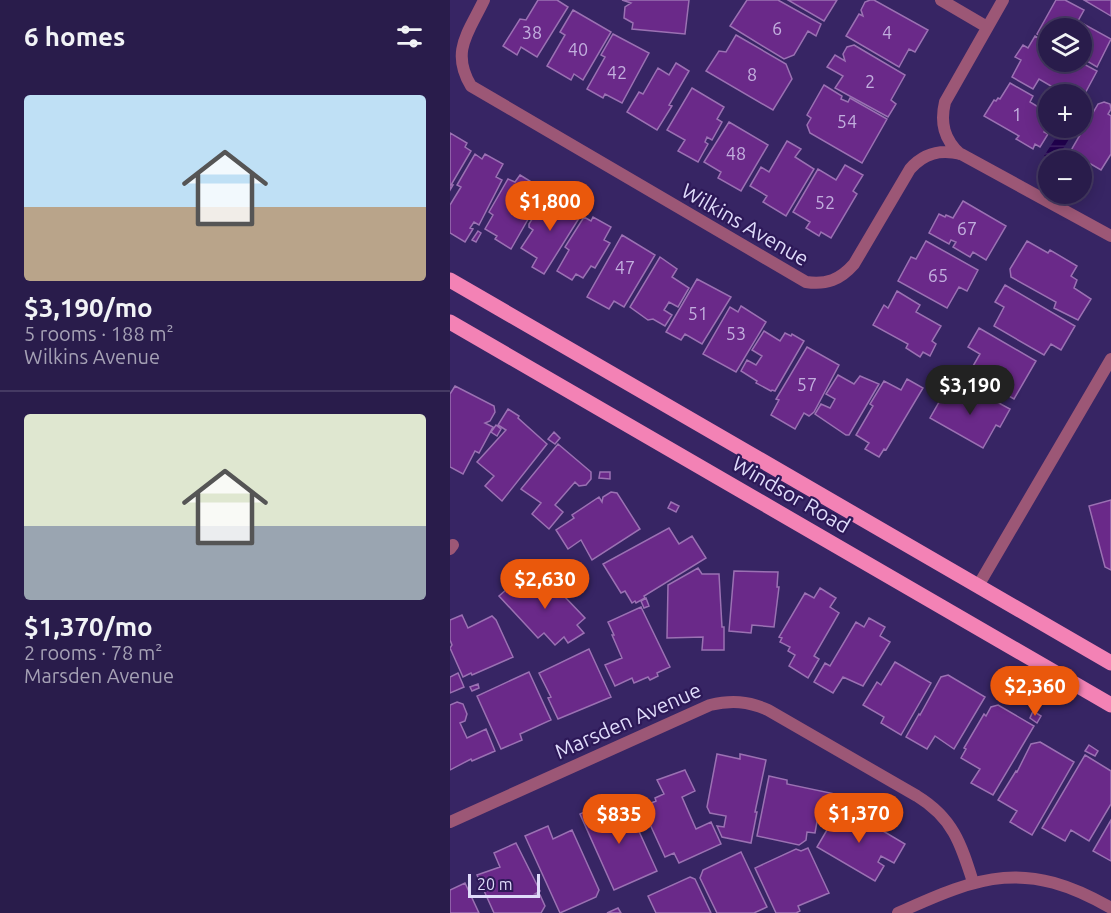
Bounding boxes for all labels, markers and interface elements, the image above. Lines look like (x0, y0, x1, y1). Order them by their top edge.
house number: 6 (772, 18, 782, 38)
map controls (1038, 18, 1092, 204)
button: layers (1038, 18, 1092, 72)
icon: filters (393, 20, 426, 53)
text: 6 homes (24, 22, 125, 51)
house number: 38 (522, 22, 542, 42)
house number: 4 (882, 22, 892, 42)
house number: 40 (568, 39, 588, 59)
house number: 42 (607, 62, 627, 82)
house number: 8 (747, 64, 757, 84)
house number: 2 (865, 71, 875, 91)
button: + (1038, 84, 1092, 138)
house number: 1 (1012, 104, 1022, 124)
house number: 54 (837, 111, 857, 131)
icon: home (171, 134, 279, 242)
house number: 48 (726, 143, 746, 163)
button: − (1038, 150, 1092, 204)
street label: Wilkins Avenue (678, 178, 813, 270)
pin: $1,800 (501, 181, 599, 232)
text: $1,800 (519, 189, 581, 212)
house number: 52 (815, 192, 835, 212)
house number: 67 (957, 218, 977, 238)
house number: 47 (615, 257, 635, 277)
house number: 65 (928, 265, 948, 285)
text: $3,190/mo (24, 293, 153, 322)
house number: 51 (688, 303, 708, 323)
text: 5 rooms · 188 m² (24, 322, 174, 345)
house number: 53 (726, 323, 746, 343)
text: Wilkins Avenue (24, 345, 160, 368)
pin: $3,190 (921, 365, 1019, 416)
text: $3,190 (939, 373, 1001, 396)
house number: 57 (797, 374, 817, 394)
street label: Windsor Road (728, 451, 855, 537)
icon: home (171, 453, 279, 561)
pin: $2,630 (496, 559, 594, 610)
text: $2,630 (514, 567, 576, 590)
text: $1,370/mo (24, 612, 153, 641)
text: 2 rooms · 78 m² (24, 641, 162, 664)
text: Marsden Avenue (24, 664, 174, 687)
pin: $2,360 (986, 666, 1084, 717)
text: $2,360 (1004, 674, 1066, 697)
street label: Marsden Avenue (551, 677, 704, 763)
pin: $1,370 (810, 793, 908, 844)
pin: $835 (583, 794, 655, 845)
text: $1,370 (828, 801, 890, 824)
text: $835 (596, 802, 642, 825)
scale bar (468, 871, 540, 898)
text: 20 m (477, 875, 513, 893)

